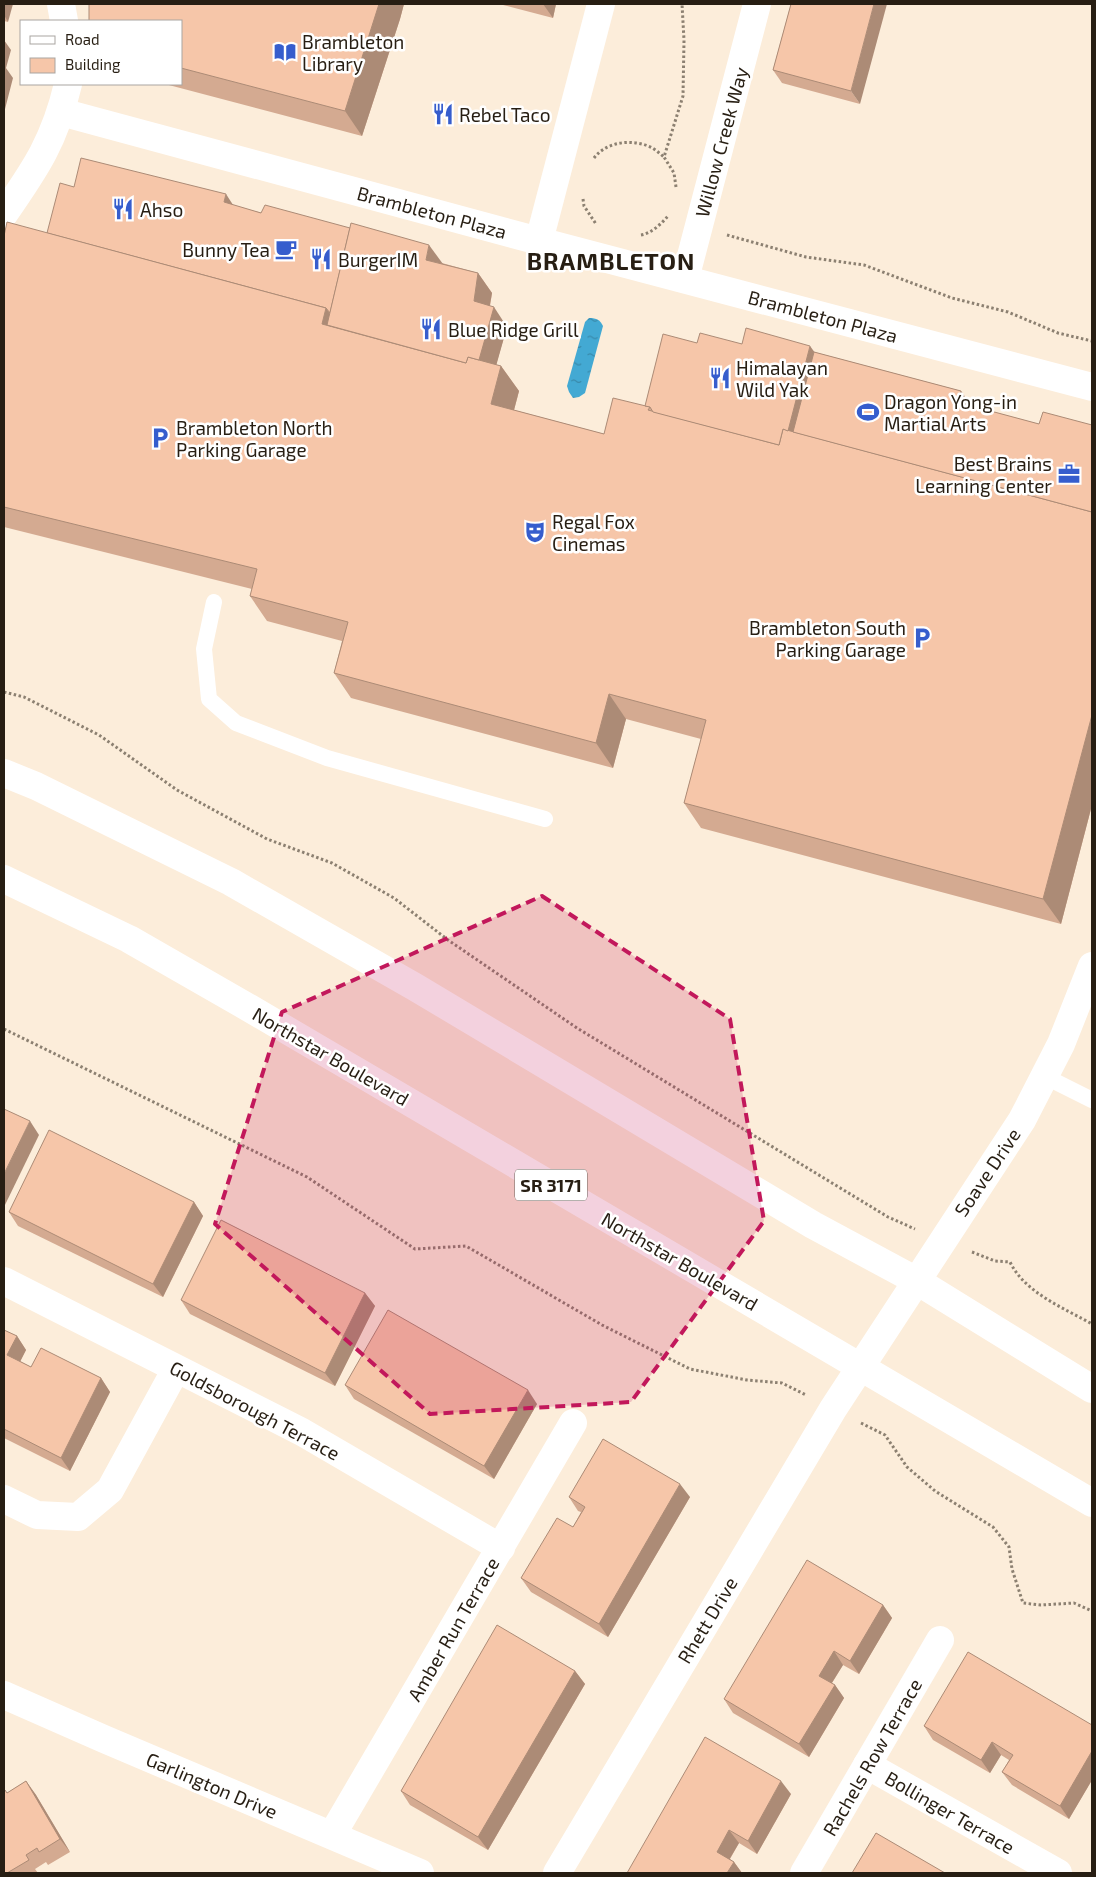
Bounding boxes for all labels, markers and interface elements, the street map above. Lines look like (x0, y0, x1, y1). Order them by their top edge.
legend (20, 20, 182, 85)
text: Road (65, 30, 100, 48)
place label: Brambleton Library (302, 30, 404, 75)
library icon: Brambleton Library (272, 39, 298, 65)
text: Building (65, 55, 121, 73)
street label: Willow Creek Way (690, 64, 752, 220)
restaurant icon: Rebel Taco (430, 101, 456, 127)
place label: Rebel Taco (459, 103, 550, 126)
street label: Brambleton Plaza (355, 181, 509, 243)
restaurant icon: Ahso (110, 196, 136, 222)
place label: Ahso (140, 198, 183, 221)
cafe icon: Bunny Tea (273, 236, 299, 262)
place label: Bunny Tea (182, 238, 270, 261)
restaurant icon: BurgerIM (308, 246, 334, 272)
district label: BRAMBLETON (527, 246, 695, 275)
place label: BurgerIM (338, 248, 418, 271)
street label: Brambleton Plaza (746, 285, 900, 347)
restaurant icon: Blue Ridge Grill (418, 316, 444, 342)
place label: Blue Ridge Grill (448, 318, 579, 341)
place label: Himalayan Wild Yak (736, 356, 828, 401)
restaurant icon: Himalayan Wild Yak (707, 365, 733, 391)
place label: Dragon Yong-in Martial Arts (884, 390, 1017, 435)
sports icon: Dragon Yong-in Martial Arts (855, 399, 881, 425)
place label: Brambleton North Parking Garage (176, 416, 333, 461)
parking icon: Brambleton North Parking Garage (147, 425, 173, 451)
place label: Best Brains Learning Center (915, 452, 1052, 497)
office icon: Best Brains Learning Center (1056, 461, 1082, 487)
place label: Regal Fox Cinemas (552, 510, 635, 555)
theatre icon: Regal Fox Cinemas (522, 519, 548, 545)
place label: Brambleton South Parking Garage (749, 616, 906, 661)
parking icon: Brambleton South Parking Garage (909, 625, 935, 651)
street label: Northstar Boulevard (249, 1002, 413, 1110)
street label: Soave Drive (949, 1124, 1025, 1220)
road number: SR 3171 (515, 1170, 587, 1200)
street label: Northstar Boulevard (598, 1207, 762, 1315)
street label: Goldsborough Terrace (166, 1355, 344, 1465)
street label: Amber Run Terrace (402, 1553, 504, 1705)
street label: Rhett Drive (672, 1573, 742, 1667)
street label: Rachels Row Terrace (818, 1674, 926, 1840)
street label: Garlington Drive (143, 1747, 281, 1823)
street label: Bollinger Terrace (881, 1766, 1019, 1858)

